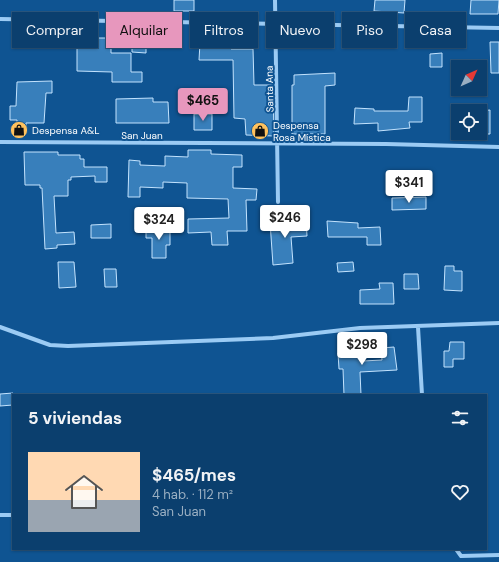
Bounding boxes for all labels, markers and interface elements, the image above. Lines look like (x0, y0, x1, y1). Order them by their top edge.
chip: Comprar (12, 12, 98, 48)
chip: Alquilar (106, 12, 182, 48)
chip: Filtros (190, 12, 258, 48)
chip: Nuevo (266, 12, 334, 48)
chip: Piso (342, 12, 397, 48)
chip: Casa (405, 12, 466, 48)
north arrow (451, 60, 487, 96)
map controls (451, 60, 487, 140)
street label: Santa Ana (263, 65, 276, 113)
pin: $465 (179, 88, 227, 122)
text: $465 (187, 92, 219, 109)
button: locate (451, 104, 487, 140)
place label: Despensa Rosa Mística (273, 119, 331, 144)
shop icon: Despensa A&L (9, 120, 29, 140)
shop icon: Despensa Rosa Mística (250, 121, 270, 141)
place label: Despensa A&L (32, 124, 100, 137)
street label: San Juan (121, 129, 163, 142)
pin: $341 (385, 170, 433, 204)
text: $341 (395, 174, 423, 191)
pin: $246 (261, 205, 309, 239)
pin: $324 (135, 207, 183, 241)
text: $246 (269, 209, 301, 226)
text: $324 (143, 211, 175, 228)
pin: $298 (338, 332, 386, 366)
text: $298 (346, 336, 378, 353)
text: 5 viviendas (28, 407, 122, 429)
icon: filters (449, 407, 471, 429)
text: $465/mes (152, 464, 236, 486)
icon: home (60, 468, 108, 516)
icon: heart (449, 481, 471, 503)
text: 4 hab. · 112 m² (152, 486, 233, 503)
text: San Juan (152, 503, 206, 520)

